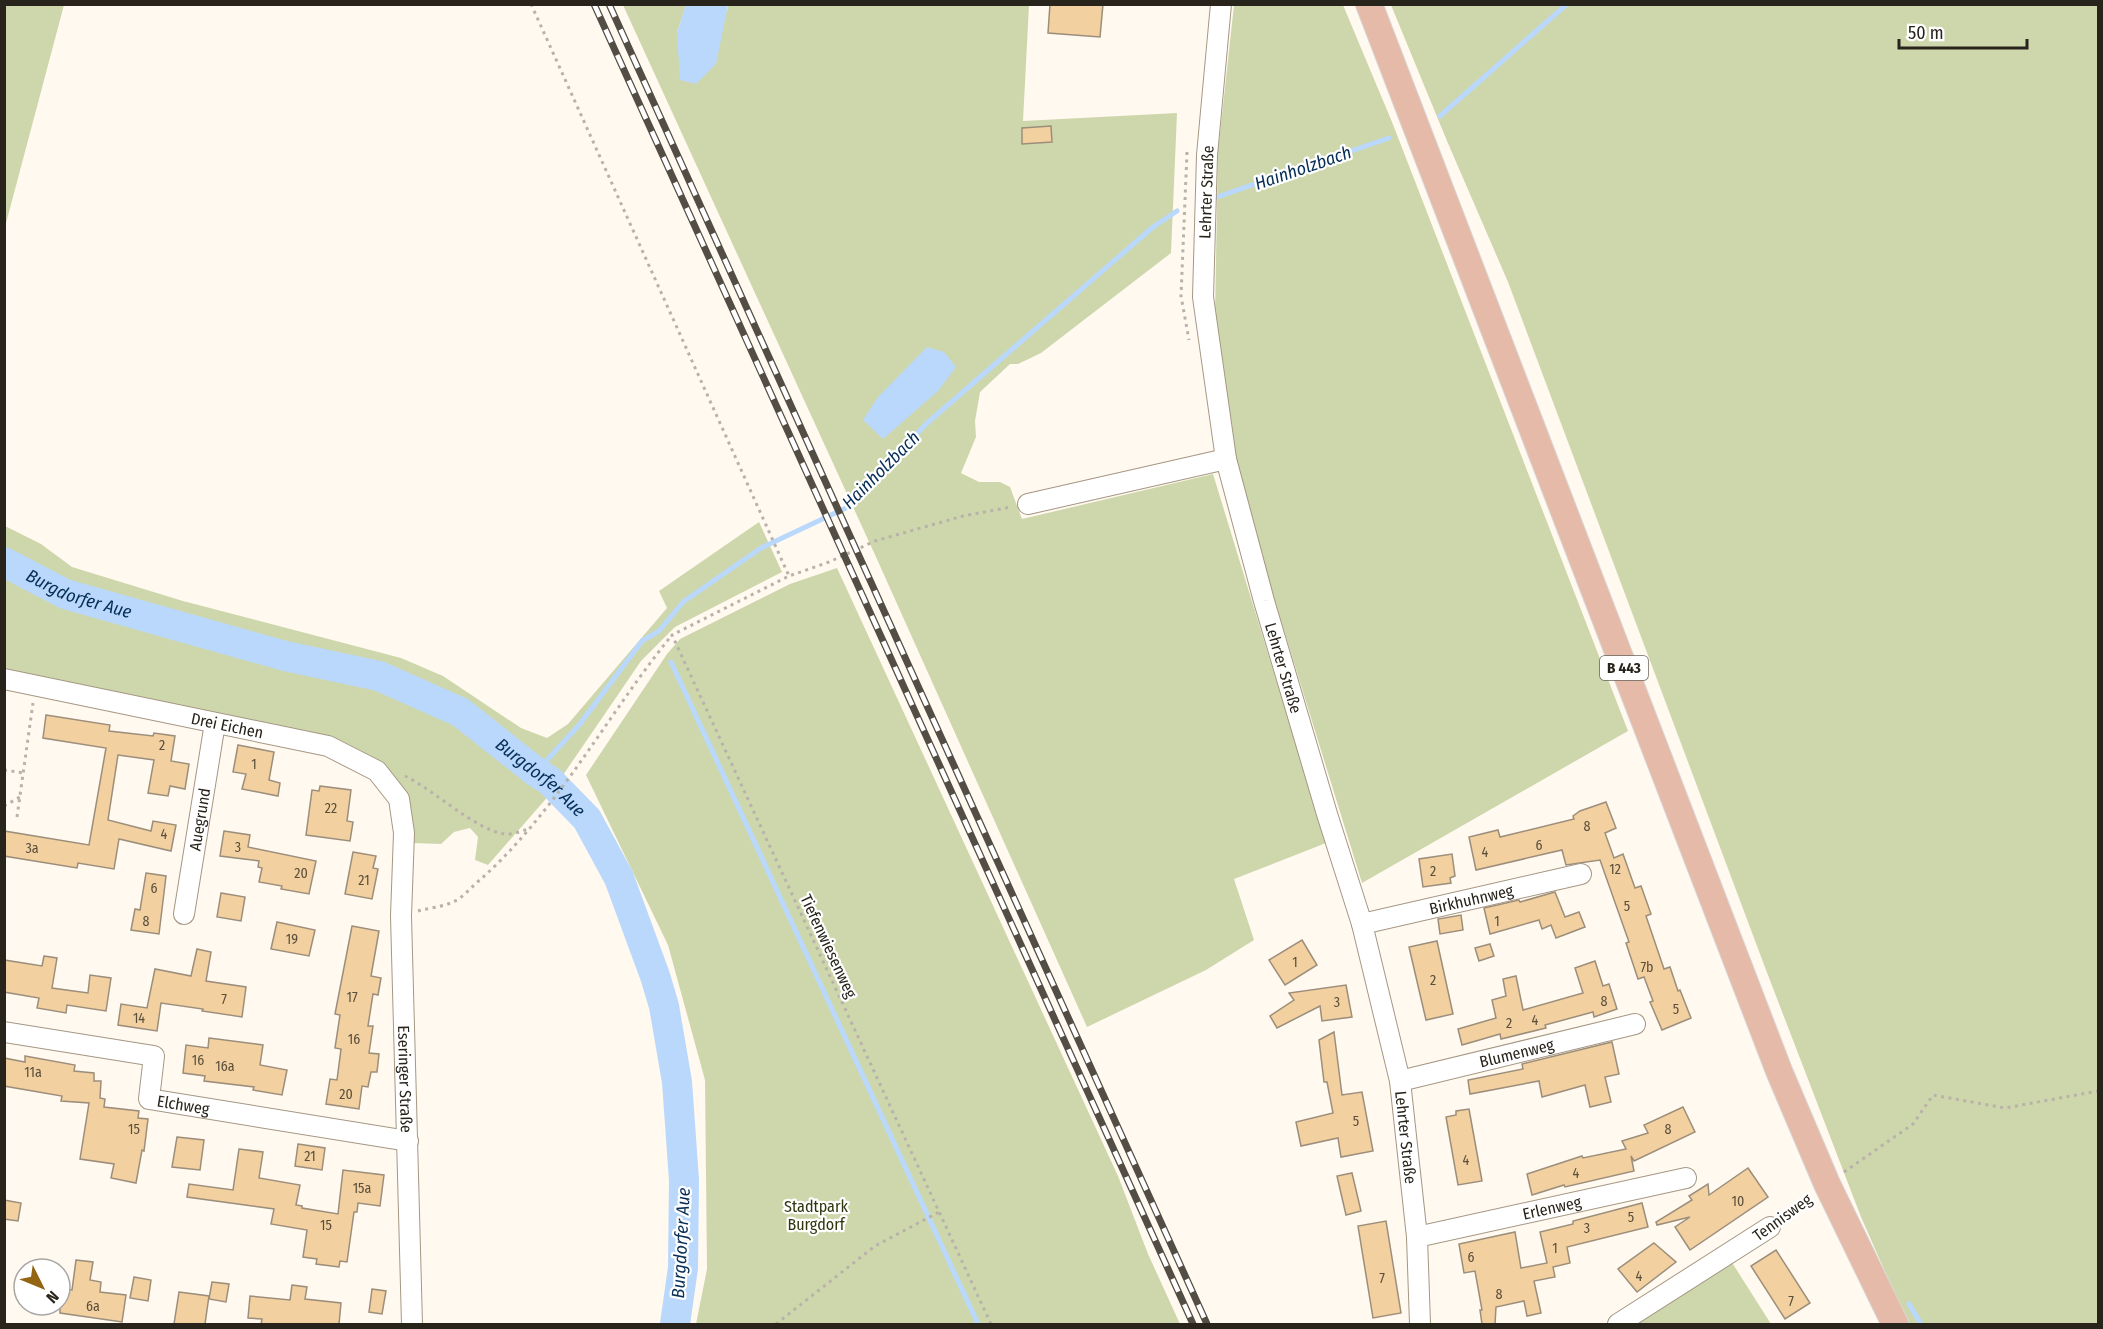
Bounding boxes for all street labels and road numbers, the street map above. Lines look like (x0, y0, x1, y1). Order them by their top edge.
street label: Lehrter Straße (1195, 145, 1218, 239)
street label: Lehrter Straße (1261, 620, 1306, 716)
road number: B 443 (1600, 656, 1648, 680)
street label: Drei Eichen (189, 709, 265, 742)
street label: Auegrund (185, 787, 214, 852)
street label: Birkhuhnweg (1428, 881, 1516, 918)
street label: Tiefenwiesenweg (796, 891, 861, 1001)
street label: Eseringer Straße (394, 1025, 416, 1133)
street label: Blumenweg (1478, 1035, 1556, 1071)
street label: Lehrter Straße (1391, 1090, 1420, 1185)
street label: Elchweg (156, 1091, 211, 1119)
street label: Tennisweg (1749, 1189, 1816, 1245)
street label: Erlenweg (1521, 1192, 1583, 1224)

